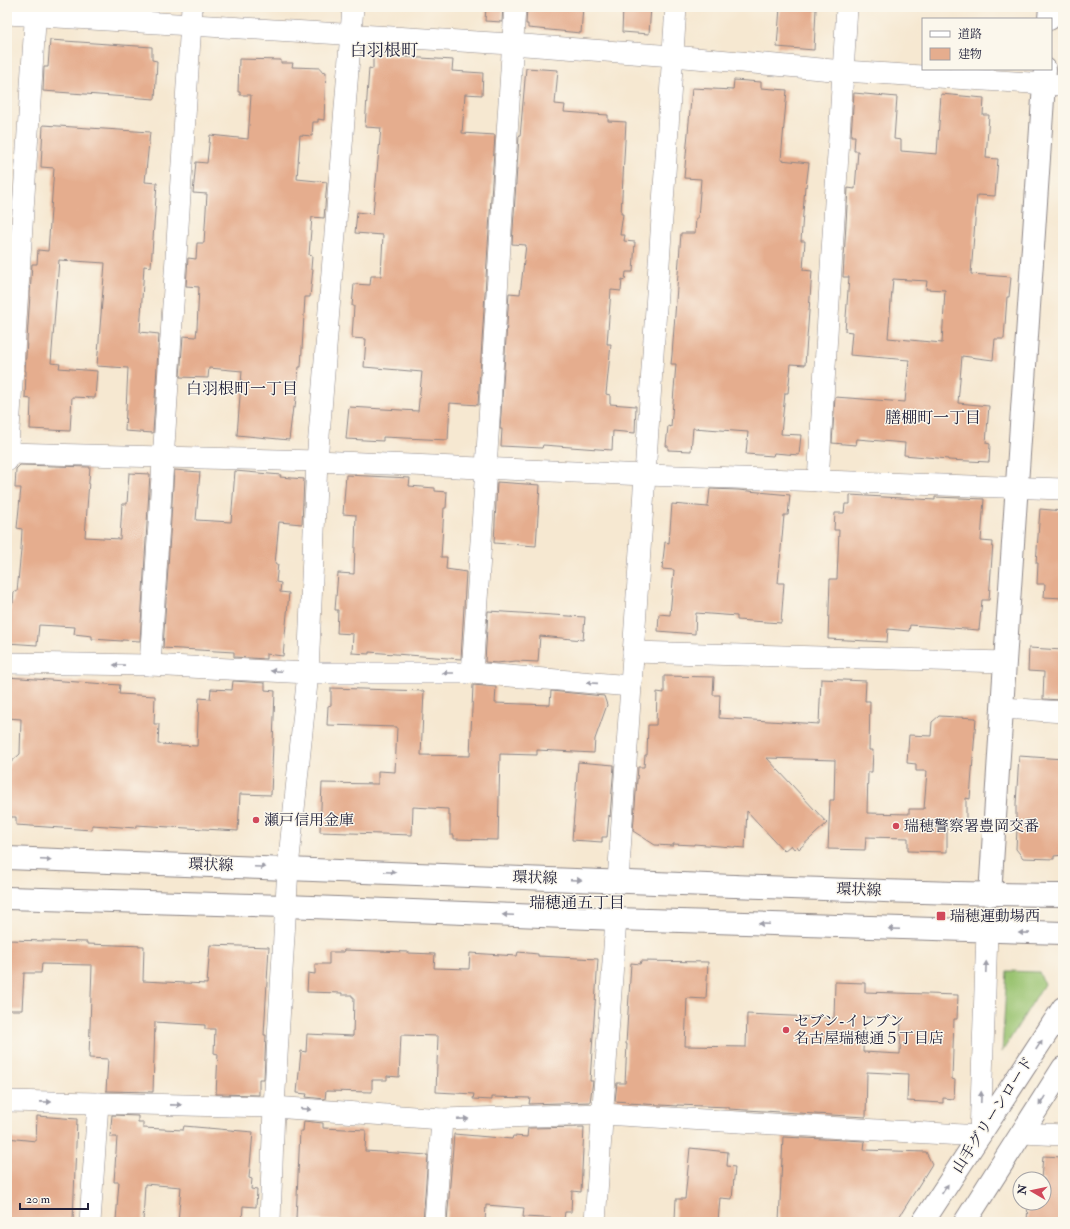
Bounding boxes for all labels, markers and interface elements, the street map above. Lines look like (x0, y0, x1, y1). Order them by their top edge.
legend (922, 18, 1052, 70)
text: 道路 (958, 27, 982, 42)
district label: 白羽根町 (350, 40, 418, 61)
text: 建物 (958, 47, 982, 62)
district label: 白羽根町一丁目 (186, 379, 298, 399)
district label: 膳棚町一丁目 (885, 408, 981, 428)
one-way arrow (113, 661, 125, 668)
one-way arrow (270, 668, 282, 675)
one-way arrow (441, 670, 454, 676)
one-way arrow (586, 679, 598, 686)
place label: 瀬戸信用金庫 (264, 811, 354, 830)
marker: 瀬戸信用金庫 (251, 815, 261, 825)
place label: 瑞穂警察署豊岡交番 (904, 817, 1039, 836)
marker: 瑞穂警察署豊岡交番 (891, 821, 901, 831)
street label: 環状線 (188, 855, 234, 875)
one-way arrow (40, 856, 52, 863)
one-way arrow (254, 864, 267, 870)
street label: 環状線 (512, 868, 558, 888)
one-way arrow (384, 869, 396, 876)
one-way arrow (570, 877, 582, 884)
street label: 環状線 (836, 880, 882, 900)
district label: 瑞穂通五丁目 (529, 893, 625, 913)
place label: 瑞穂運動場西 (950, 907, 1040, 926)
marker: 瑞穂運動場西 (935, 910, 947, 922)
one-way arrow (501, 912, 514, 918)
one-way arrow (758, 921, 770, 928)
one-way arrow (887, 926, 900, 932)
one-way arrow (1018, 929, 1030, 936)
one-way arrow (982, 961, 989, 973)
place label: セブン-イレブン 名古屋瑞穂通５丁目店 (794, 1012, 944, 1048)
marker: セブン-イレブン 名古屋瑞穂通５丁目店 (781, 1025, 791, 1035)
one-way arrow (1035, 1039, 1042, 1051)
street label: 山手グリーンロード (948, 1053, 1038, 1177)
one-way arrow (978, 1091, 985, 1103)
one-way arrow (1039, 1095, 1046, 1106)
one-way arrow (40, 1099, 53, 1105)
one-way arrow (170, 1102, 183, 1108)
one-way arrow (300, 1106, 312, 1113)
one-way arrow (457, 1115, 469, 1122)
north arrow (1012, 1171, 1052, 1211)
text: N (1015, 1183, 1030, 1196)
one-way arrow (941, 1184, 949, 1195)
scale bar (20, 1185, 88, 1211)
text: 20 m (26, 1192, 51, 1207)

